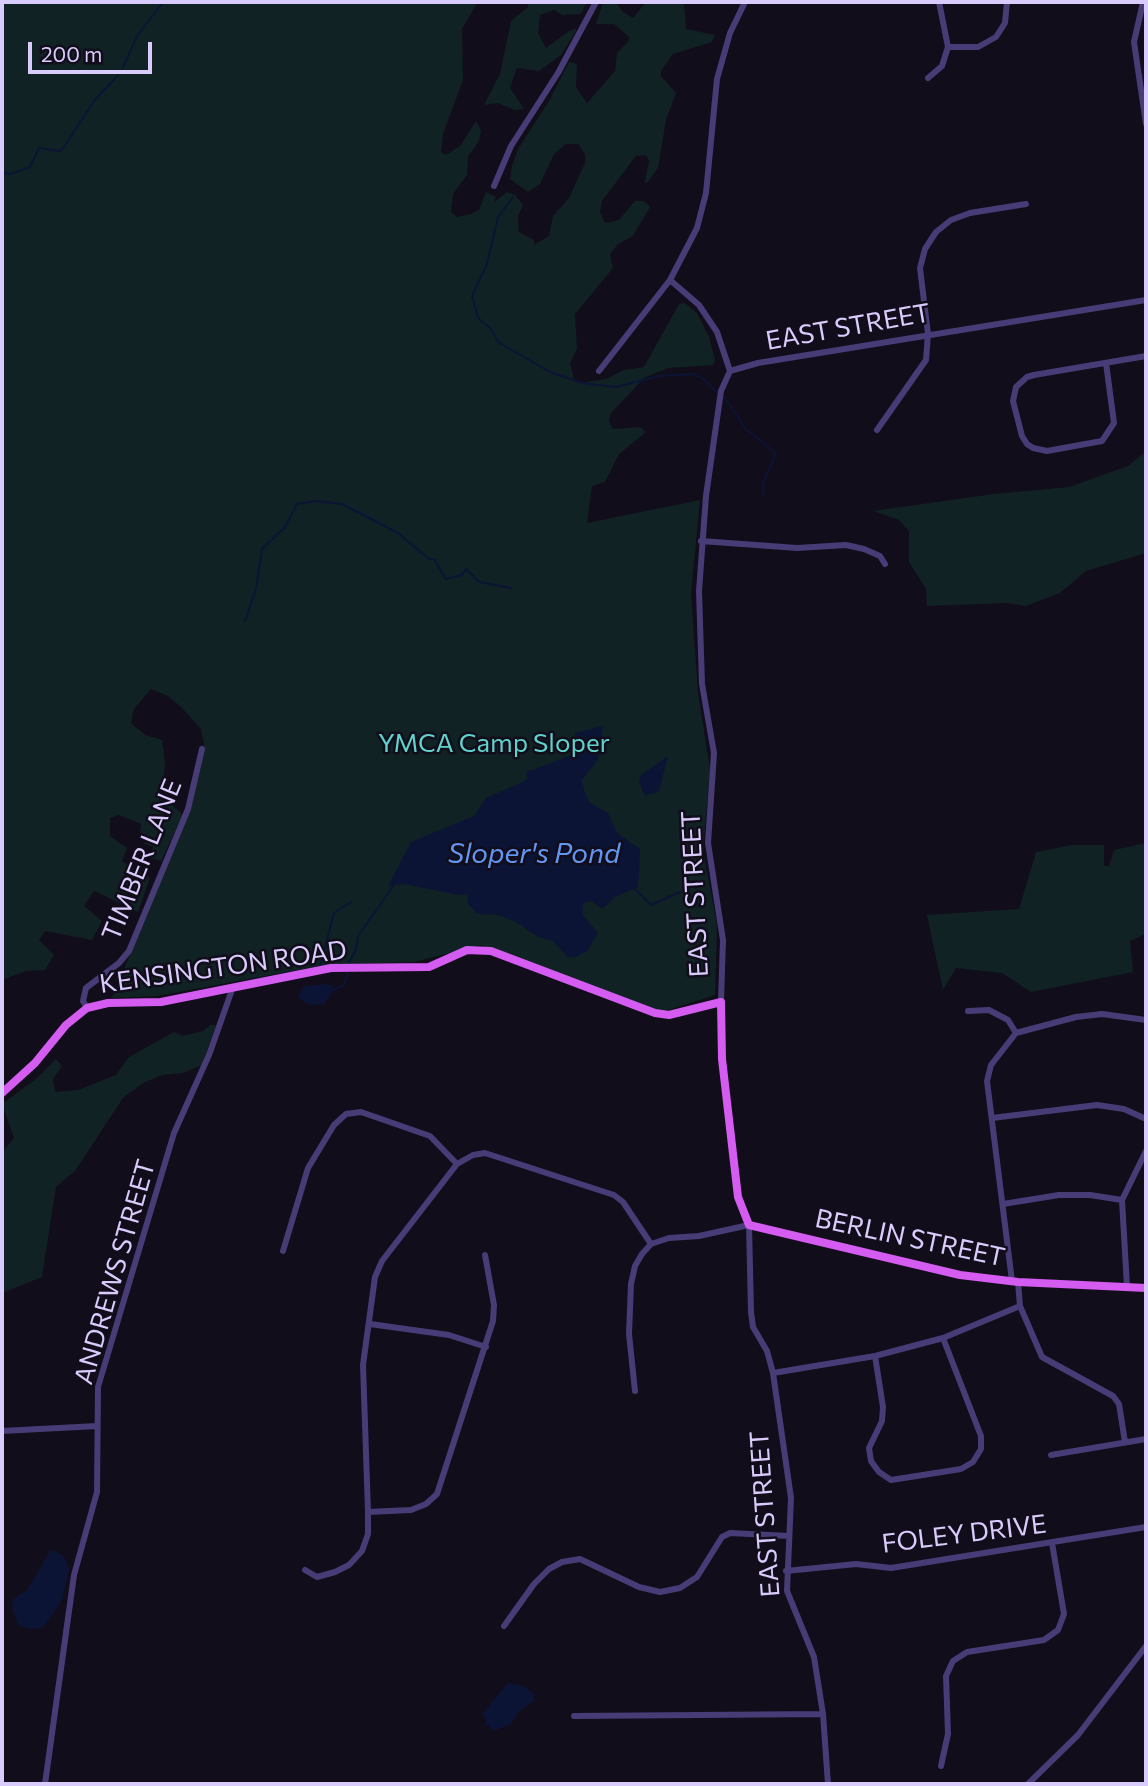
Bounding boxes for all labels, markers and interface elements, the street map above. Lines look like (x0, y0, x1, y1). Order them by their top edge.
scale bar (32, 28, 156, 72)
text: 200 m (41, 41, 102, 66)
street label: EAST STREET (763, 297, 933, 357)
park label: YMCA Camp Sloper (378, 727, 610, 759)
street label: TIMBER LANE (95, 775, 189, 945)
street label: EAST STREET (675, 810, 715, 978)
water label: Sloper's Pond (448, 837, 620, 871)
street label: KENSINGTON ROAD (97, 934, 349, 1000)
street label: ANDREWS STREET (68, 1156, 162, 1388)
street label: BERLIN STREET (812, 1203, 1008, 1273)
street label: EAST STREET (744, 1430, 786, 1598)
street label: FOLEY DRIVE (880, 1508, 1048, 1560)

